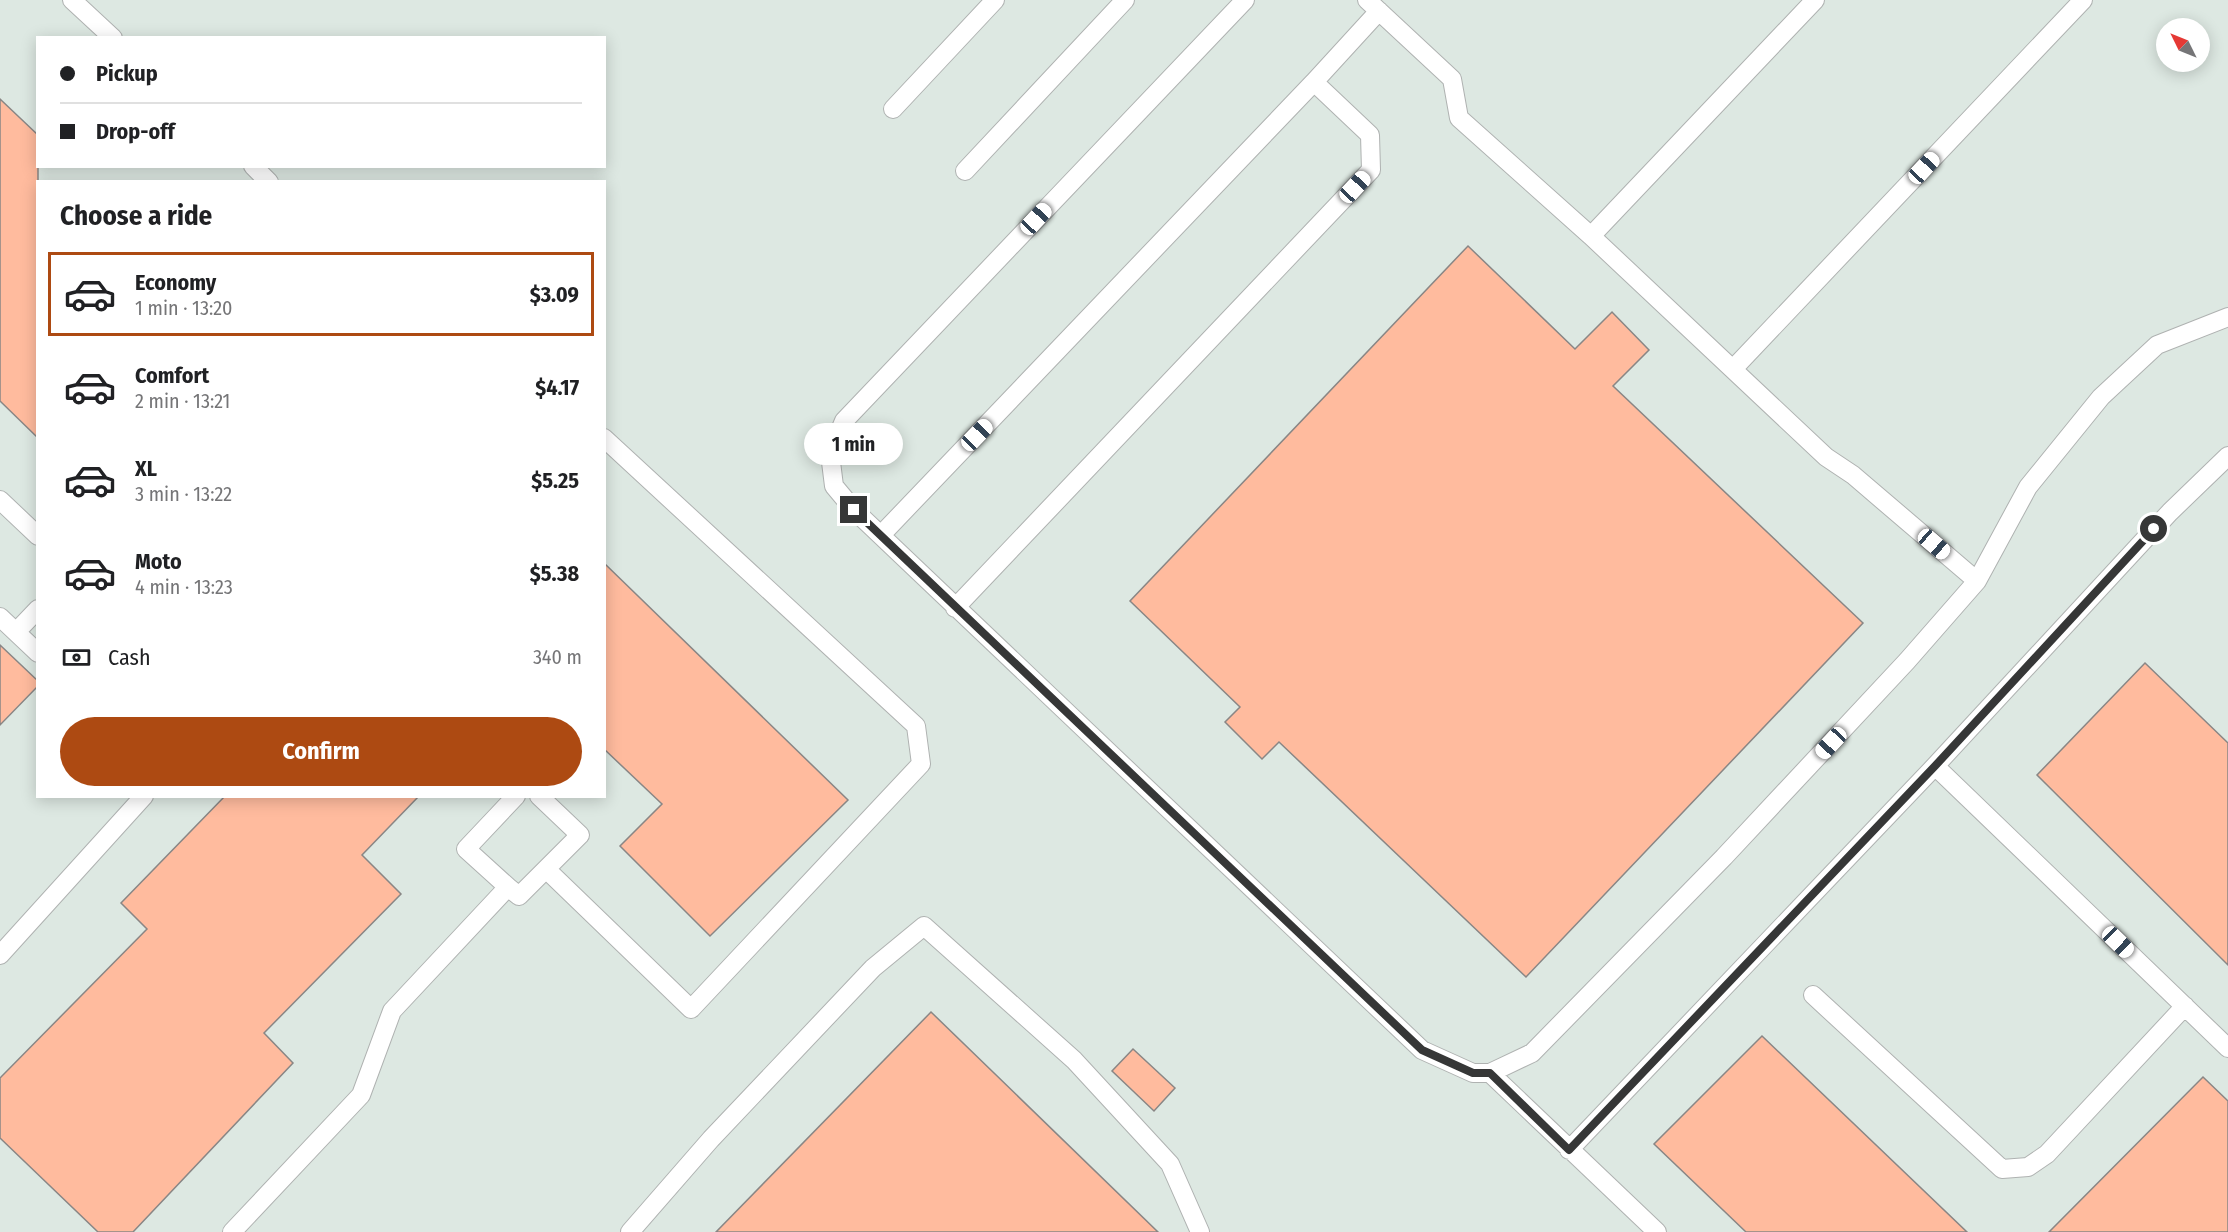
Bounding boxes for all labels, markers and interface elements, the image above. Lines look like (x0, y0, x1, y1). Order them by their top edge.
north arrow (2156, 18, 2210, 72)
map controls (2156, 18, 2210, 72)
text: Pickup (96, 60, 158, 87)
text: Drop-off (96, 118, 175, 145)
car (1905, 149, 1943, 187)
car (1336, 168, 1374, 206)
text: Choose a ride (60, 200, 212, 232)
car (1017, 200, 1055, 238)
icon: car (63, 267, 117, 321)
text: Economy (135, 269, 216, 296)
text: $3.09 (530, 281, 579, 308)
text: 1 min · 13:20 (135, 296, 232, 320)
icon: car (63, 360, 117, 414)
text: Comfort (135, 362, 209, 389)
text: $4.17 (535, 374, 579, 401)
text: 2 min · 13:21 (135, 389, 230, 413)
car (958, 416, 996, 454)
callout: 1 min (804, 423, 904, 465)
text: 1 min (832, 432, 875, 456)
icon: car (63, 453, 117, 507)
text: XL (135, 455, 157, 482)
text: $5.25 (531, 467, 579, 494)
text: 3 min · 13:22 (135, 482, 232, 506)
route end (840, 496, 867, 523)
route start (2140, 515, 2167, 542)
car (1915, 525, 1953, 563)
icon: car (63, 546, 117, 600)
text: Moto (135, 548, 182, 575)
text: $5.38 (530, 560, 579, 587)
text: 4 min · 13:23 (135, 575, 233, 599)
icon: cash (60, 641, 93, 674)
text: Cash (108, 644, 151, 671)
text: 340 m (533, 645, 582, 669)
button: Confirm (60, 717, 582, 786)
car (1812, 724, 1850, 762)
car (2099, 923, 2137, 961)

